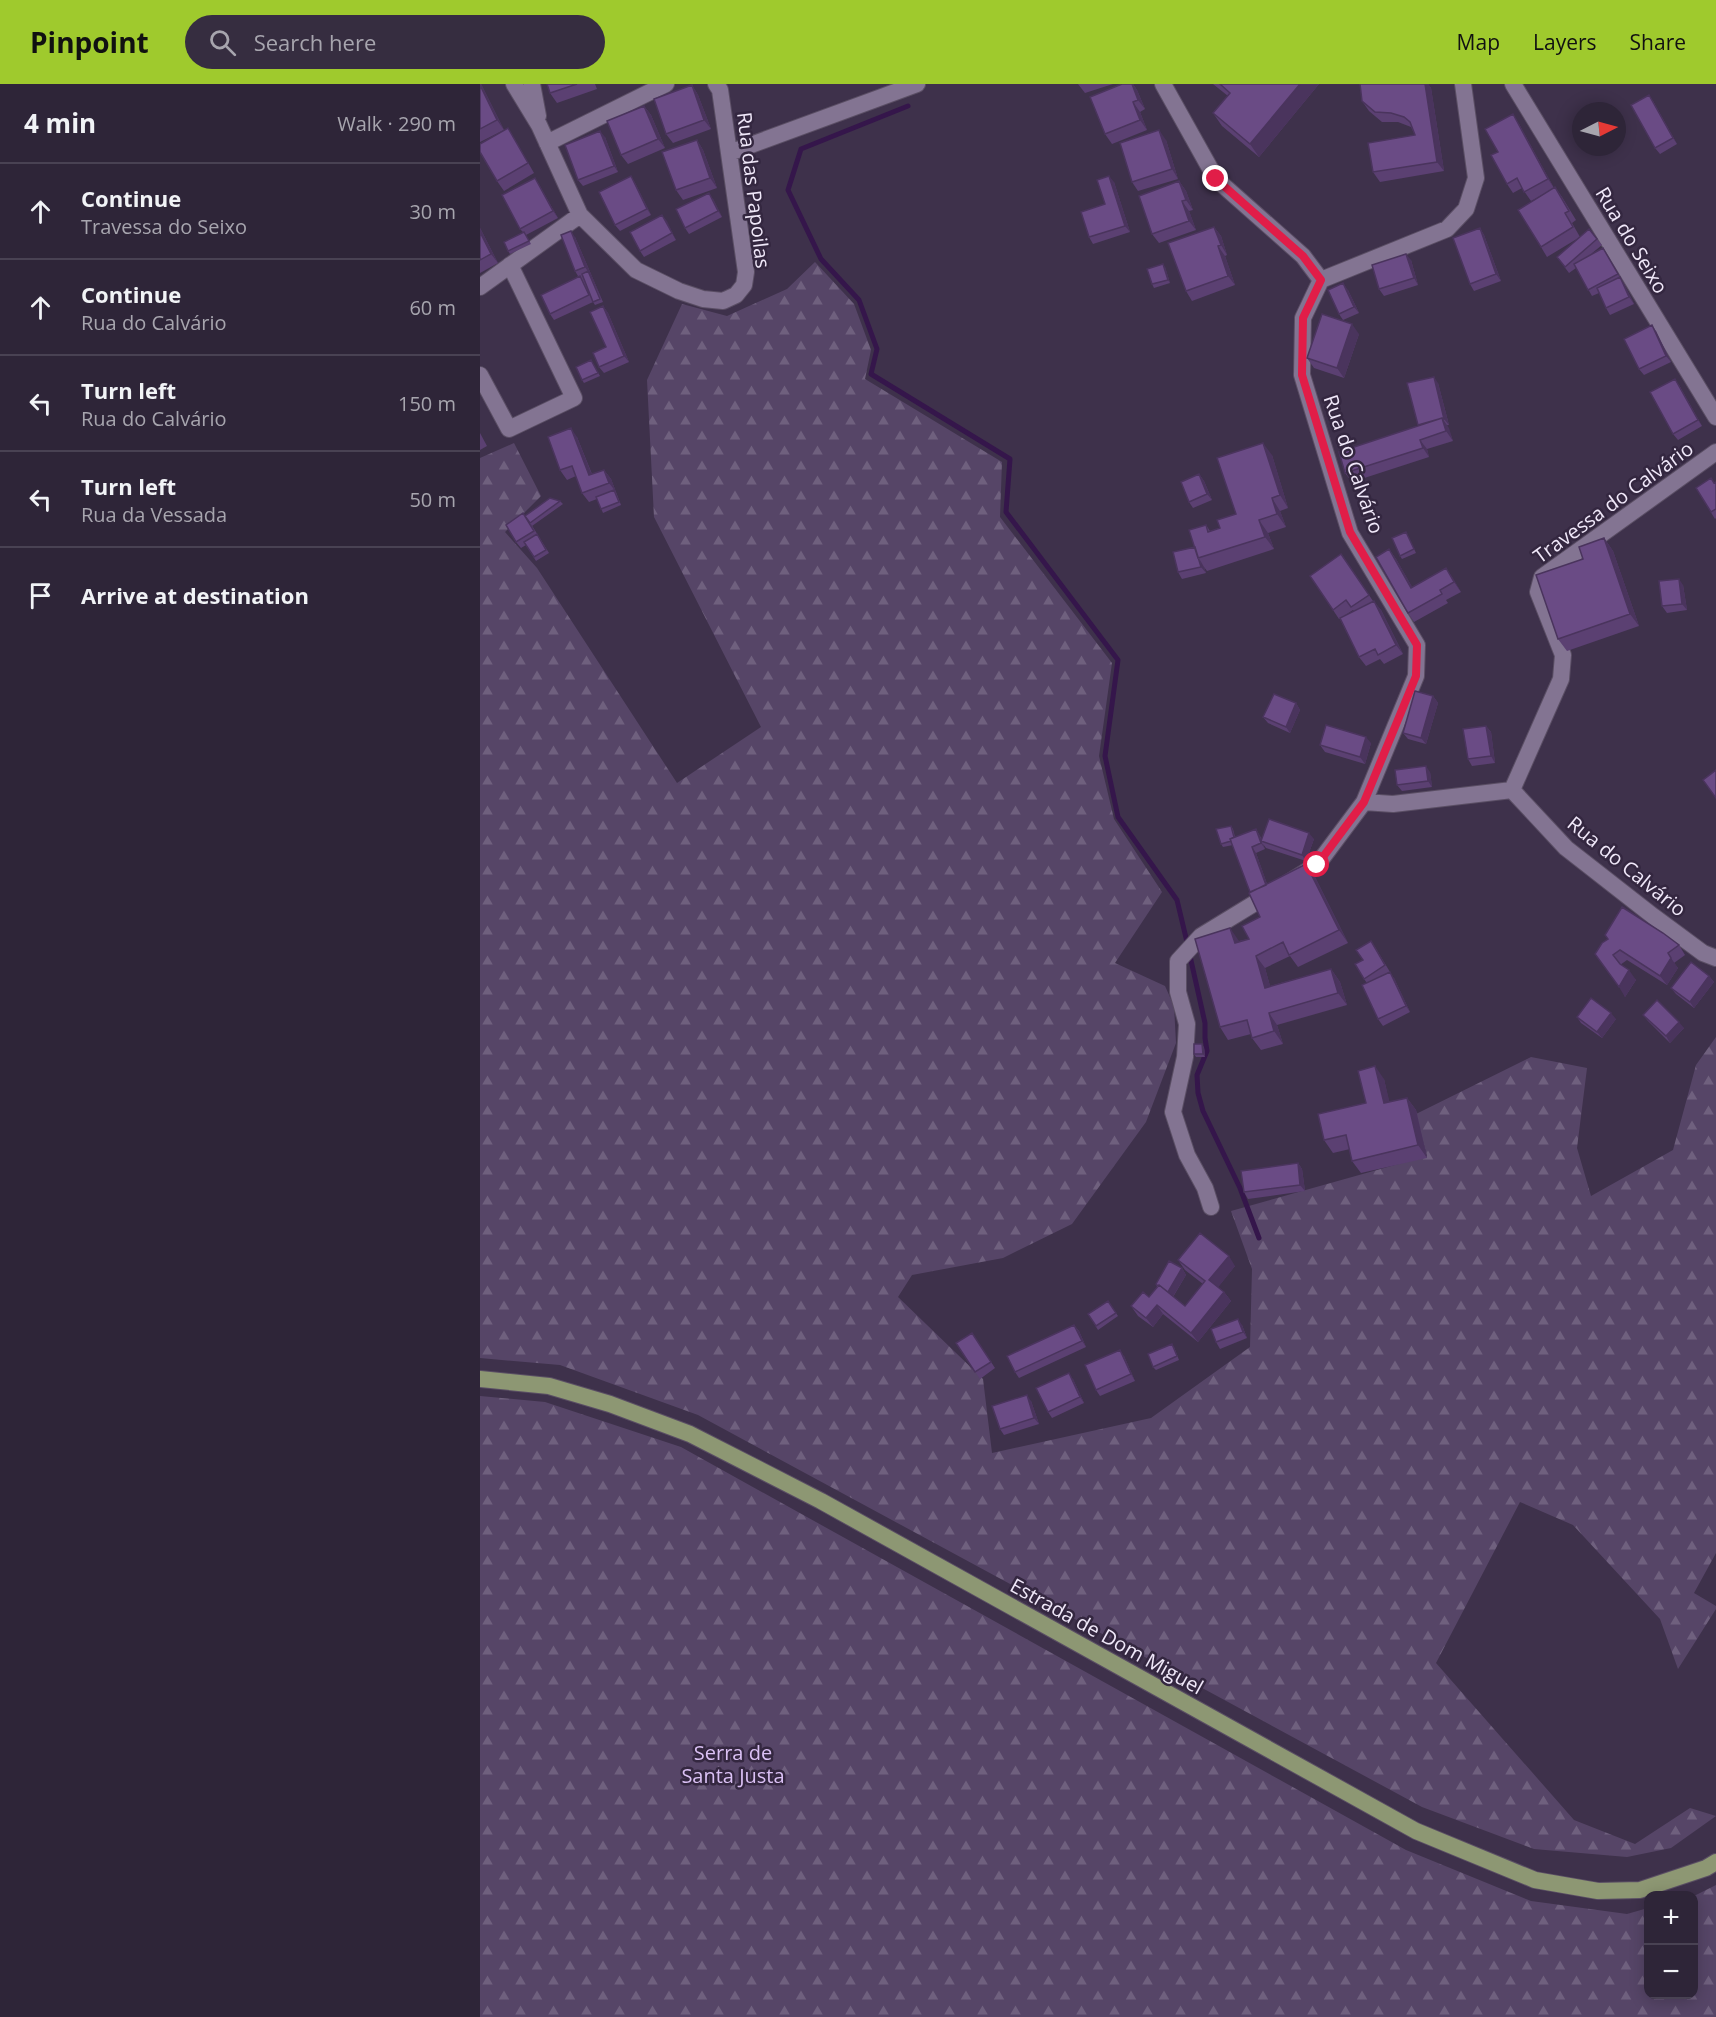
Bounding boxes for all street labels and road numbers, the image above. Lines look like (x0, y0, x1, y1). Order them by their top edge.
street label: Rua das Papoilas (731, 110, 777, 270)
street label: Rua do Seixo (1589, 182, 1675, 298)
street label: Rua do Calvário (1318, 391, 1390, 537)
street label: Travessa do Calvário (1528, 435, 1698, 569)
street label: Rua do Calvário (1562, 810, 1692, 922)
street label: Estrada de Dom Miguel (1006, 1572, 1208, 1700)

